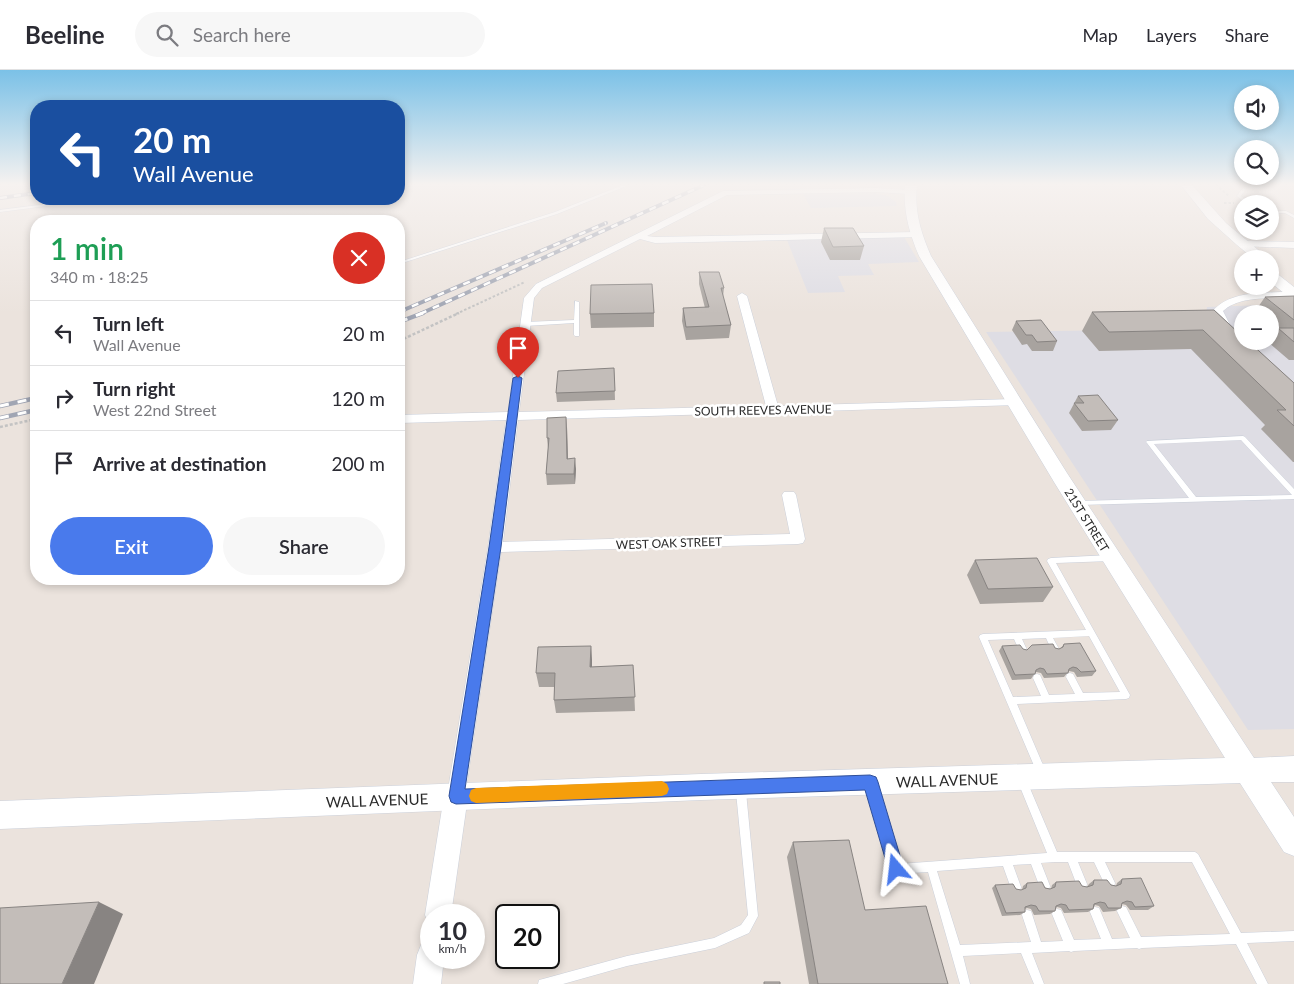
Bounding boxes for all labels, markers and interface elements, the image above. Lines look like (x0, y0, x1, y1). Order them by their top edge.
search box (135, 12, 485, 57)
text: Beeline (25, 20, 105, 49)
icon: search (153, 21, 181, 49)
text: Search here (193, 23, 291, 46)
text: Map (1082, 24, 1118, 46)
text: Layers (1146, 24, 1197, 46)
text: Share (1225, 24, 1269, 46)
map controls (1234, 85, 1279, 350)
button: sound (1234, 85, 1279, 130)
text: 20 m (133, 118, 211, 160)
icon: left (50, 120, 115, 185)
button: search (1234, 140, 1279, 185)
text: Wall Avenue (133, 160, 254, 187)
button: layers (1234, 195, 1279, 240)
text: 1 min (50, 230, 124, 266)
button: close (333, 232, 385, 284)
button: + (1234, 250, 1279, 295)
text: 340 m · 18:25 (50, 267, 149, 286)
button: − (1234, 305, 1279, 350)
text: Turn left (93, 312, 164, 335)
icon: left (50, 319, 78, 347)
text: 20 m (342, 322, 385, 345)
pin (497, 327, 539, 378)
icon: arrive (504, 334, 532, 362)
text: Wall Avenue (93, 335, 181, 354)
text: Turn right (93, 377, 175, 400)
icon: right (50, 384, 78, 412)
text: 120 m (331, 387, 385, 410)
text: West 22nd Street (93, 400, 217, 419)
street label: SOUTH REEVES AVENUE (694, 401, 832, 419)
icon: arrive (50, 449, 78, 477)
text: Arrive at destination (93, 452, 266, 475)
text: 200 m (331, 452, 385, 475)
street label: 21ST STREET (1061, 485, 1113, 555)
button: Exit (50, 517, 213, 575)
button: Share (223, 517, 385, 575)
street label: WEST OAK STREET (616, 534, 722, 552)
street label: WALL AVENUE (895, 769, 999, 791)
street label: WALL AVENUE (325, 789, 429, 811)
position arrow (869, 842, 921, 894)
speed limit sign: 20 (495, 904, 560, 969)
text: 10 (438, 915, 467, 945)
text: km/h (438, 941, 467, 956)

